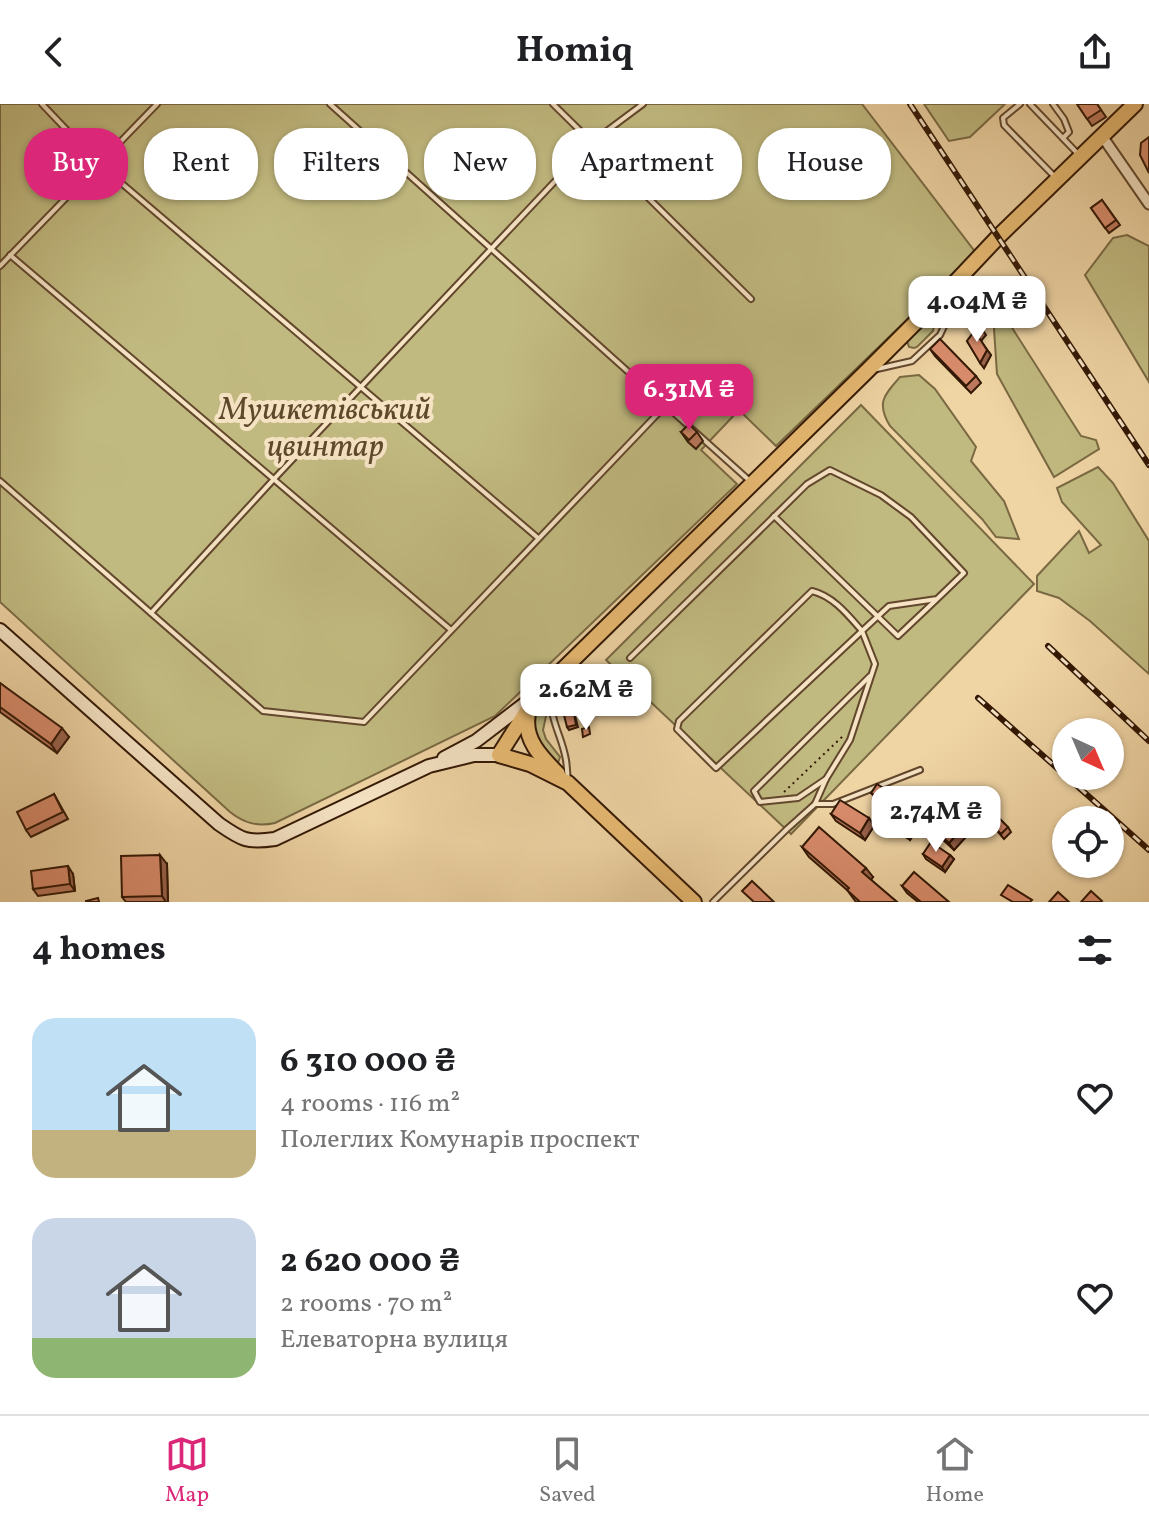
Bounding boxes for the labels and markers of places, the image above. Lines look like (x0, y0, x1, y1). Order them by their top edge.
pin: 4.04M ₴ (903, 276, 1051, 344)
pin: 6.31M ₴ (615, 364, 763, 432)
pin: 2.62M ₴ (512, 664, 660, 732)
pin: 2.74M ₴ (862, 786, 1010, 854)

